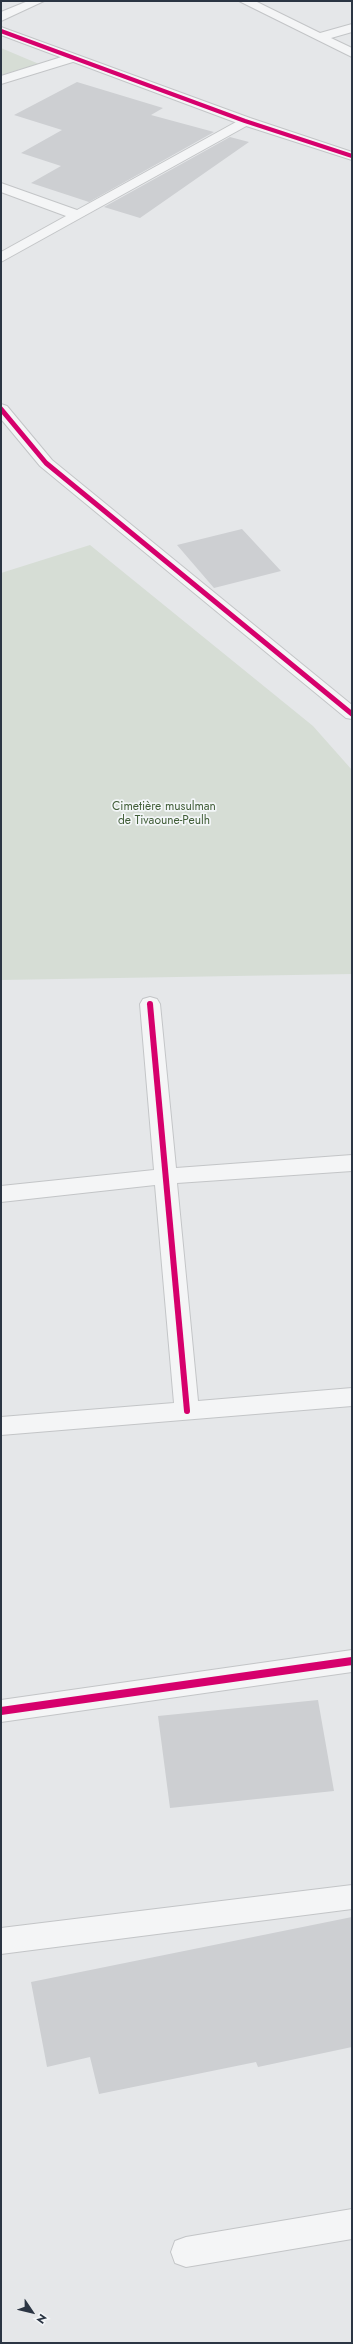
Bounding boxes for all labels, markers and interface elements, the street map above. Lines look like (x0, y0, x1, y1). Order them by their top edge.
park label: Cimetière musulman de Tivaoune-Peulh (112, 800, 216, 828)
north arrow (12, 2292, 52, 2332)
text: N (33, 2311, 51, 2327)

